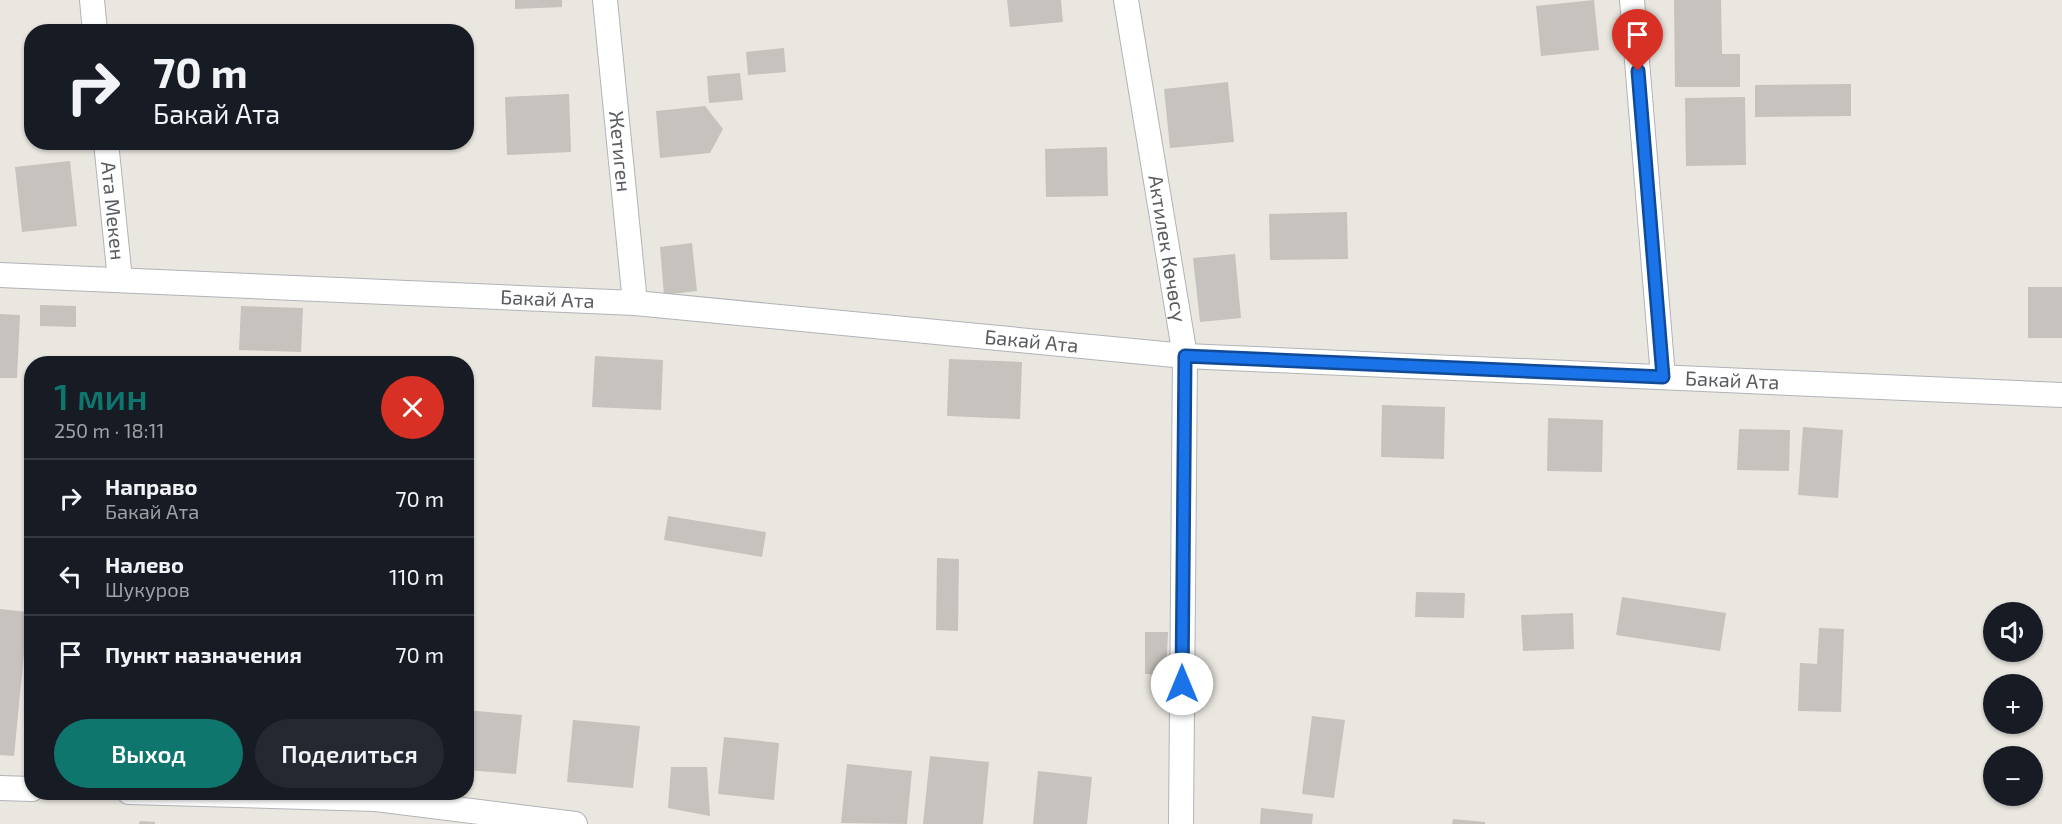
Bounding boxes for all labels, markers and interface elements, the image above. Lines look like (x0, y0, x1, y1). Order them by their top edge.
pin (1612, 9, 1663, 71)
icon: arrive (1621, 18, 1654, 51)
text: 70 m (153, 46, 248, 96)
icon: right (54, 48, 132, 126)
text: Бакай Ата (153, 97, 280, 129)
street label: Жетиген (605, 109, 637, 193)
street label: Ата Мекен (97, 160, 131, 261)
street label: Актилек Көчөсү (1144, 173, 1192, 324)
street label: Бакай Ата (500, 284, 595, 312)
street label: Бакай Ата (984, 324, 1080, 357)
street label: Бакай Ата (1685, 365, 1780, 393)
text: 1 мин (54, 374, 148, 417)
button: close (381, 376, 444, 439)
text: 250 m · 18:11 (54, 418, 164, 442)
text: Направо (105, 473, 198, 499)
icon: right (54, 482, 87, 515)
text: 70 m (395, 485, 444, 511)
text: Бакай Ата (105, 499, 199, 523)
text: Налево (105, 551, 184, 577)
icon: left (54, 560, 87, 593)
text: 110 m (389, 563, 444, 589)
text: Шукуров (105, 577, 190, 601)
map controls (1983, 602, 2043, 806)
button: sound (1983, 602, 2043, 662)
icon: arrive (54, 638, 87, 671)
text: Пункт назначения (105, 641, 302, 667)
text: 70 m (395, 641, 444, 667)
position arrow (1150, 652, 1214, 716)
button: + (1983, 674, 2043, 734)
button: Выход (54, 719, 243, 788)
button: Поделиться (255, 719, 444, 788)
button: − (1983, 746, 2043, 806)

